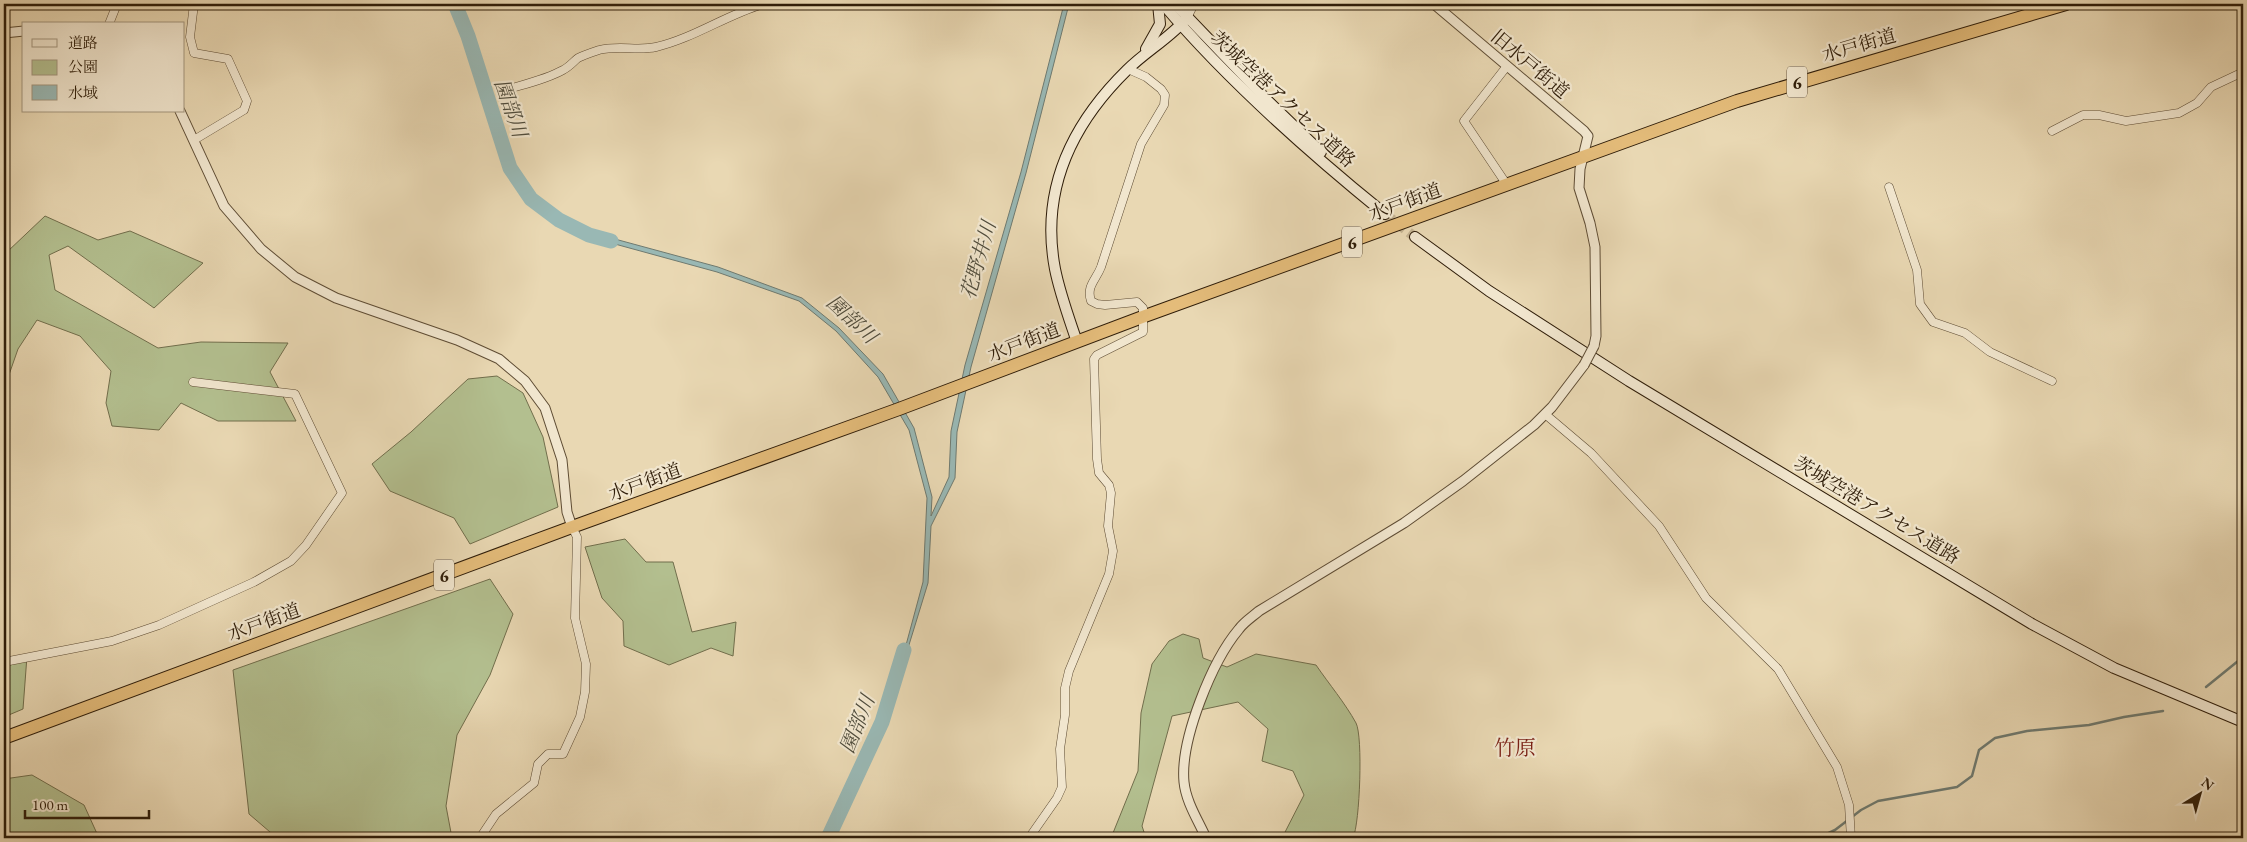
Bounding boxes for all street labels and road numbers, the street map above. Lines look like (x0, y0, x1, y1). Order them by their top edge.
street label: 水戸街道 (1819, 23, 1899, 67)
street label: 旧水戸街道 (1486, 24, 1574, 104)
street label: 茨城空港アクセス道路 (1205, 25, 1361, 173)
road number: 6 (1787, 66, 1807, 98)
street label: 水戸街道 (1365, 177, 1445, 227)
road number: 6 (1342, 226, 1362, 258)
street label: 水戸街道 (984, 317, 1064, 367)
street label: 茨城空港アクセス道路 (1789, 451, 1965, 569)
street label: 水戸街道 (605, 457, 685, 507)
road number: 6 (434, 560, 454, 590)
street label: 水戸街道 (224, 597, 304, 647)

